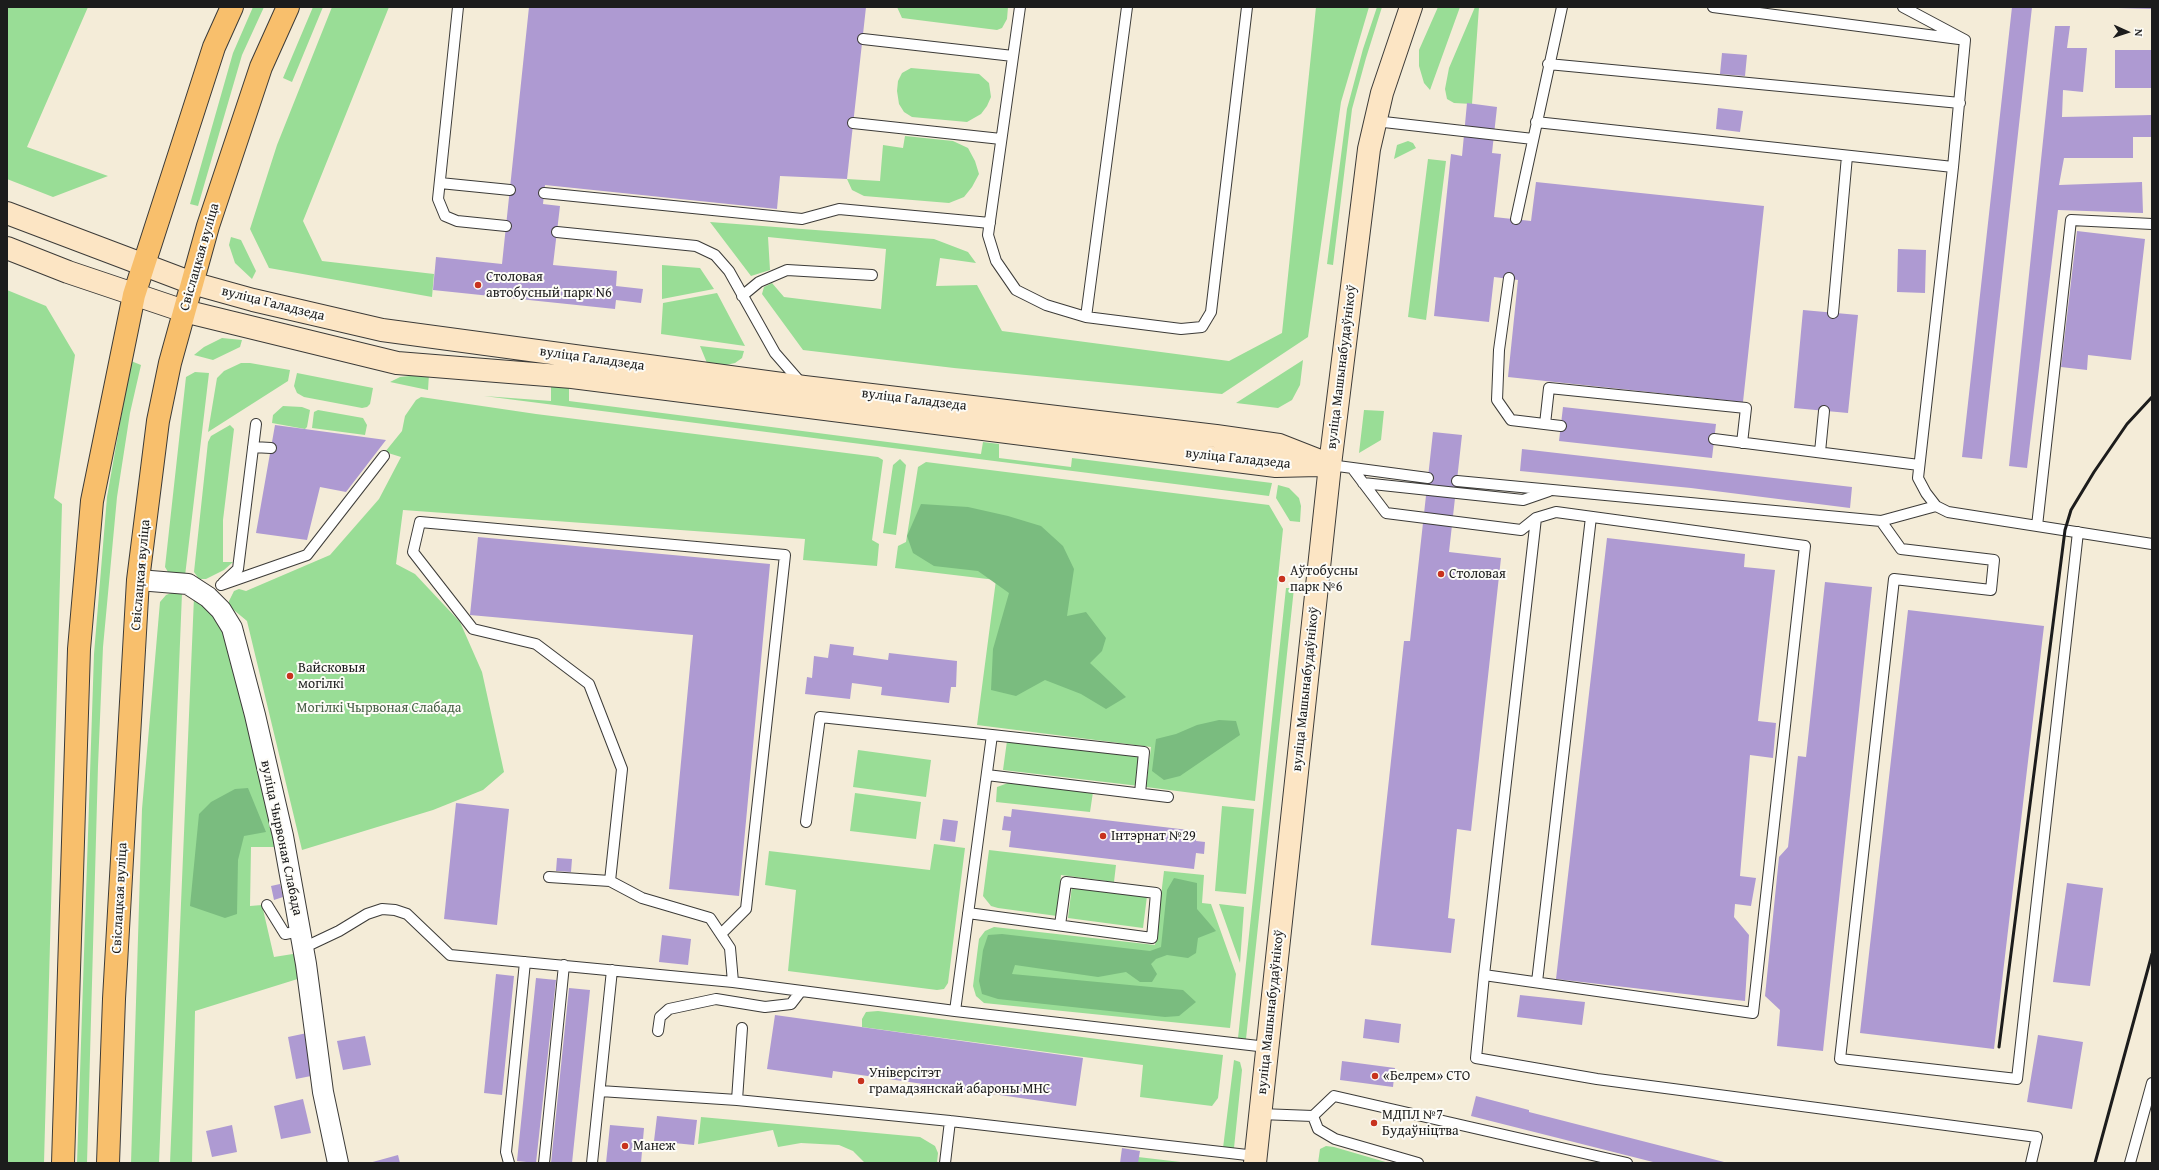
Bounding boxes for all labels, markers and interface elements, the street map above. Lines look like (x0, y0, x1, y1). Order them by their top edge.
north arrow (2107, 12, 2147, 52)
text: N (2131, 29, 2147, 37)
street label: Свіслацкая вуліца (177, 201, 223, 313)
place label: Столовая автобусный парк N6 (486, 269, 612, 302)
marker: Столовая автобусный парк N6 (473, 280, 483, 290)
street label: вуліца Галадзеда (220, 283, 326, 325)
street label: вуліца Машынабудаўнікоў (1324, 284, 1360, 450)
street label: вуліца Галадзеда (539, 343, 645, 375)
street label: вуліца Галадзеда (861, 385, 967, 415)
street label: вуліца Галадзеда (1185, 445, 1291, 473)
street label: Свіслацкая вуліца (128, 519, 154, 631)
place label: Аўтобусны парк №6 (1290, 563, 1358, 596)
place label: Столовая (1449, 566, 1506, 582)
marker: Столовая (1436, 569, 1446, 579)
marker: Аўтобусны парк №6 (1277, 574, 1287, 584)
street label: вуліца Машынабудаўнікоў (1289, 606, 1323, 772)
place label: Вайсковыя могілкі (298, 660, 365, 692)
marker: Вайсковыя могілкі (285, 671, 295, 681)
park label: Могілкі Чырвоная Слабада (297, 700, 461, 716)
street label: вуліца Чырвоная Слабада (256, 759, 306, 917)
place label: Інтэрнат №29 (1111, 828, 1196, 844)
marker: Інтэрнат №29 (1098, 831, 1108, 841)
street label: Свіслацкая вуліца (109, 842, 131, 954)
street label: вуліца Машынабудаўнікоў (1254, 929, 1288, 1095)
place label: Універсітэт грамадзянскай абароны МНС (869, 1065, 1050, 1098)
place label: «Белрем» СТО (1383, 1068, 1470, 1084)
marker: «Белрем» СТО (1370, 1071, 1380, 1081)
marker: Універсітэт грамадзянскай абароны МНС (856, 1076, 866, 1086)
place label: МДПЛ №7 Будаўніцтва (1382, 1107, 1459, 1140)
marker: МДПЛ №7 Будаўніцтва (1369, 1118, 1379, 1128)
place label: Манеж (633, 1138, 676, 1154)
marker: Манеж (620, 1141, 630, 1151)

